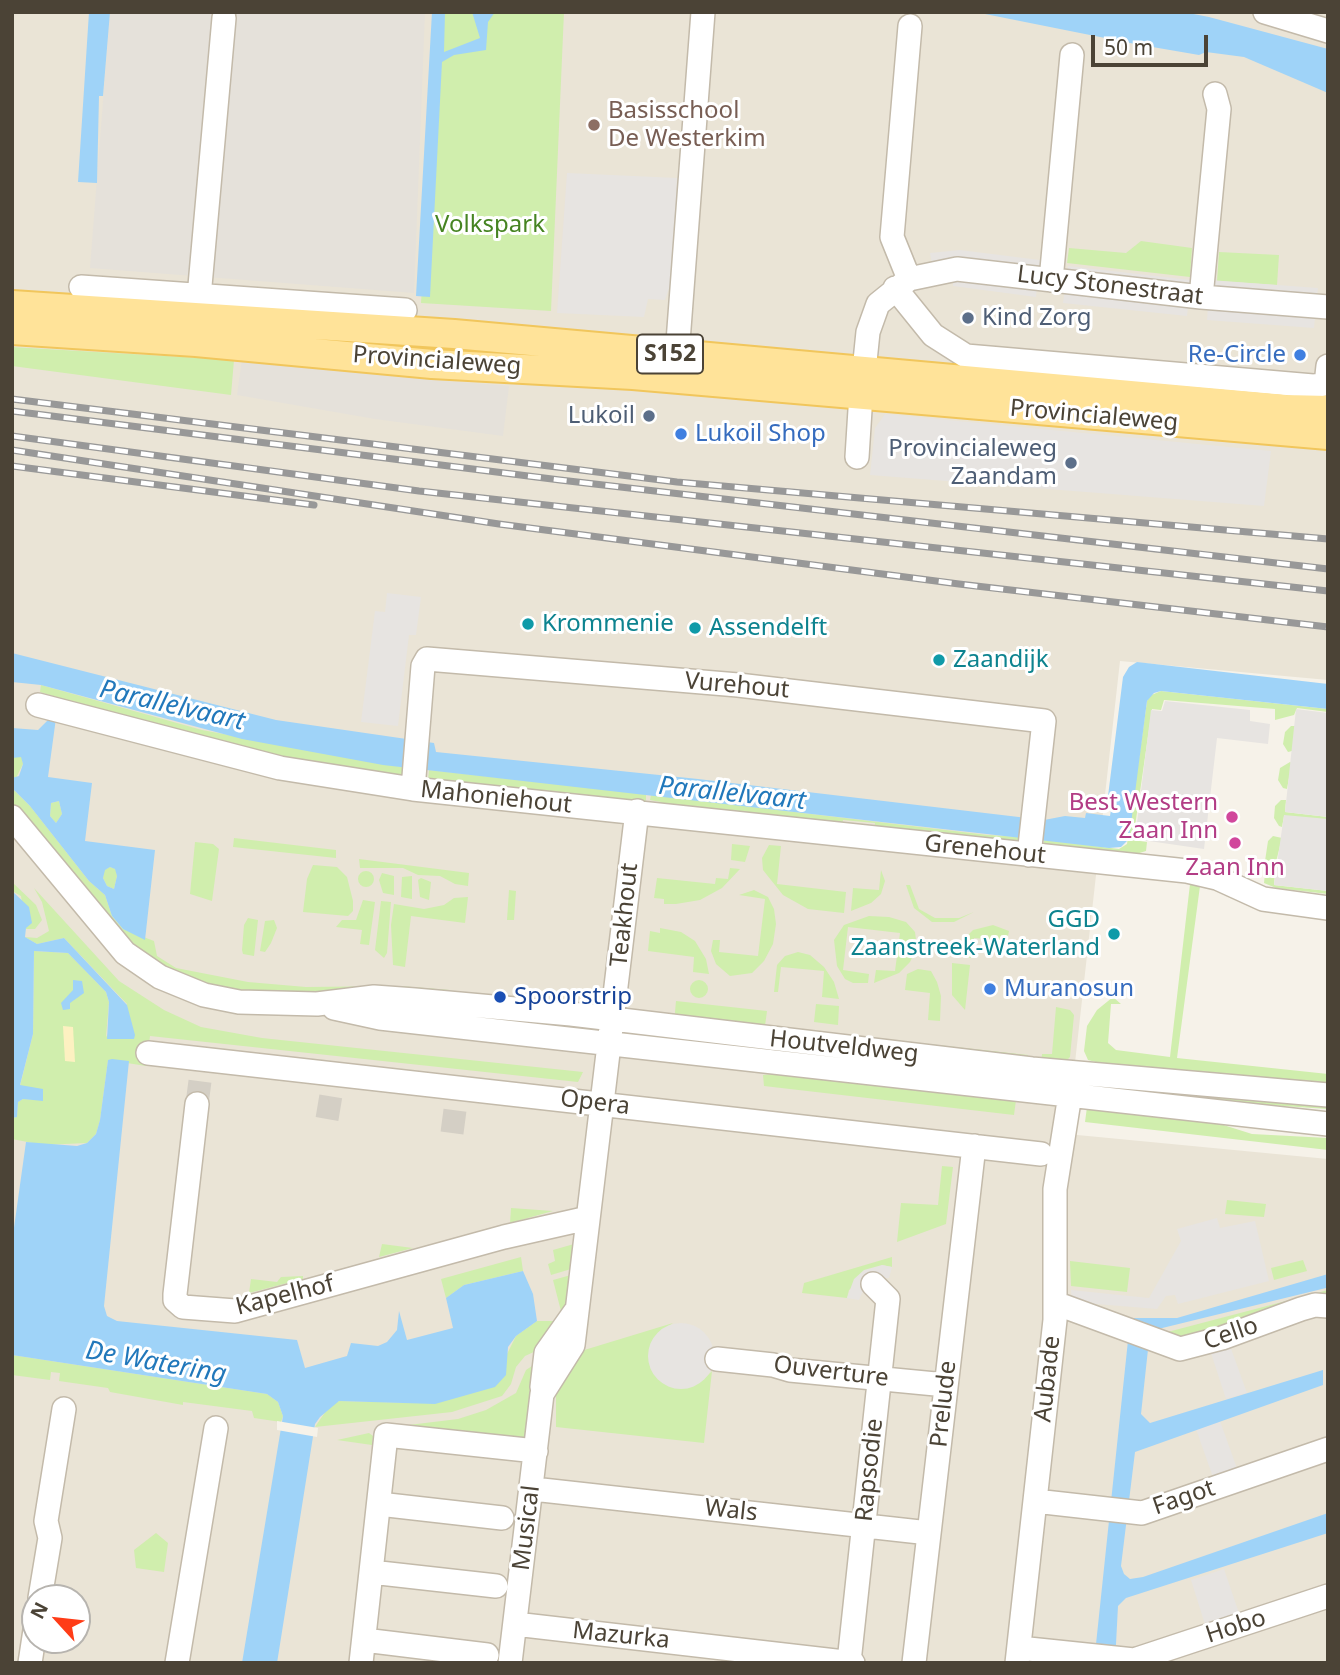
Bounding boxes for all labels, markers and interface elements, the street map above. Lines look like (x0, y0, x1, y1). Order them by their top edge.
scale bar (1095, 21, 1212, 65)
text: 50 m (1104, 33, 1153, 61)
place label: Basisschool De Westerkim (608, 97, 766, 153)
marker: Basisschool De Westerkim (586, 117, 602, 133)
park label: Volkspark (435, 211, 545, 239)
street label: Lucy Stonestraat (1015, 260, 1205, 312)
place label: Kind Zorg (982, 304, 1092, 332)
marker: Kind Zorg (960, 310, 976, 326)
road number: S152 (637, 334, 703, 374)
street label: Provincialeweg (352, 341, 522, 381)
place label: Re-Circle (1188, 341, 1286, 369)
marker: Re-Circle (1292, 347, 1308, 363)
street label: Provincialeweg (1009, 394, 1179, 438)
place label: Lukoil (568, 402, 635, 430)
marker: Lukoil (641, 408, 657, 424)
place label: Lukoil Shop (695, 420, 826, 448)
marker: Lukoil Shop (673, 426, 689, 442)
place label: Provincialeweg Zaandam (888, 435, 1057, 491)
marker: Provincialeweg Zaandam (1063, 455, 1079, 471)
place label: Krommenie (542, 610, 674, 638)
place label: Assendelft (709, 614, 827, 642)
marker: Krommenie (520, 616, 536, 632)
marker: Assendelft (687, 620, 703, 636)
place label: Zaandijk (953, 646, 1048, 674)
marker: Zaandijk (931, 652, 947, 668)
street label: Vurehout (684, 667, 790, 705)
water label: Parallelvaart (96, 674, 248, 738)
water label: Parallelvaart (657, 771, 807, 817)
street label: Mahoniehout (419, 776, 573, 820)
place label: Best Western Zaan Inn (1069, 789, 1218, 845)
marker: Best Western Zaan Inn (1224, 809, 1240, 825)
street label: Grenehout (923, 829, 1047, 871)
marker: Zaan Inn (1227, 835, 1243, 851)
place label: Zaan Inn (1185, 854, 1285, 882)
street label: Teakhout (605, 862, 645, 968)
place label: GGD Zaanstreek-Waterland (851, 906, 1100, 962)
marker: GGD Zaanstreek-Waterland (1106, 926, 1122, 942)
place label: Muranosun (1004, 975, 1134, 1003)
marker: Muranosun (982, 981, 998, 997)
place label: Spoorstrip (514, 983, 632, 1011)
marker: Spoorstrip (492, 989, 508, 1005)
street label: Houtveldweg (768, 1025, 920, 1069)
street label: Opera (559, 1084, 631, 1122)
street label: Kapelhof (233, 1270, 337, 1322)
street label: Cello (1200, 1311, 1262, 1357)
street label: Aubade (1029, 1334, 1067, 1424)
water label: De Watering (83, 1335, 229, 1391)
street label: Ouverture (772, 1351, 890, 1393)
street label: Prelude (925, 1359, 963, 1449)
street label: Rapsodie (850, 1417, 890, 1523)
street label: Fagot (1149, 1474, 1219, 1522)
street label: Musical (507, 1484, 547, 1572)
street label: Wals (703, 1494, 759, 1528)
north arrow (21, 1584, 91, 1654)
text: N (24, 1598, 54, 1623)
street label: Hobo (1202, 1604, 1270, 1650)
street label: Mazurka (571, 1617, 671, 1655)

